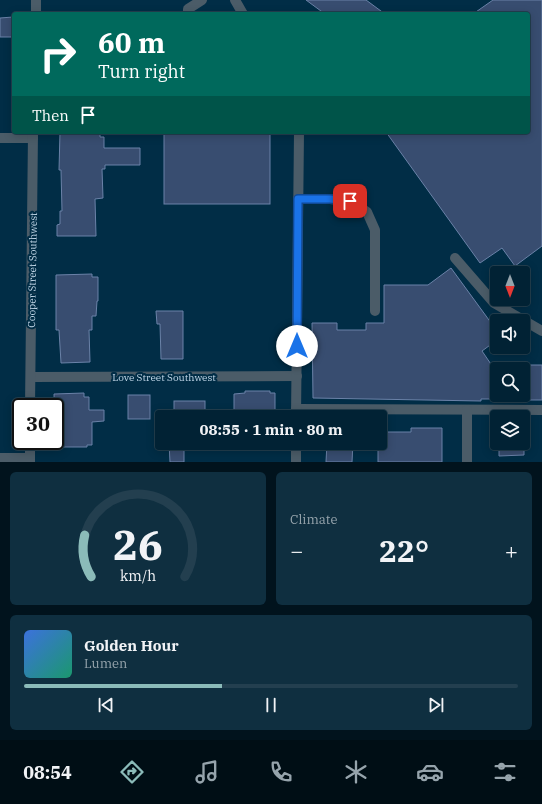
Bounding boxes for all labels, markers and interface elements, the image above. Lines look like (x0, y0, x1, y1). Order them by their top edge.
text: 60 m (98, 24, 165, 61)
icon: right (32, 28, 84, 80)
text: Turn right (98, 60, 185, 83)
icon: arrive (77, 104, 99, 126)
text: Then (32, 106, 69, 125)
pin (333, 184, 367, 218)
icon: arrive (339, 190, 361, 212)
street label: Cooper Street Southwest (25, 212, 40, 328)
north arrow (490, 266, 530, 306)
map controls (490, 266, 530, 450)
button: sound (490, 314, 530, 354)
position arrow (276, 325, 318, 367)
button: search (490, 362, 530, 402)
street label: Love Street Southwest (112, 371, 216, 384)
speed limit sign: 30 (12, 398, 64, 450)
button: layers (490, 410, 530, 450)
text: 08:55 · 1 min · 80 m (199, 420, 343, 439)
text: Climate (290, 511, 337, 528)
text: 26 (113, 516, 163, 570)
text: 22° (379, 531, 429, 570)
text: − (290, 536, 303, 565)
text: + (505, 536, 518, 565)
text: km/h (120, 565, 156, 584)
text: Golden Hour (84, 636, 179, 655)
text: Lumen (84, 655, 127, 672)
icon: previous (95, 694, 117, 716)
icon: pause (260, 694, 282, 716)
icon: next (425, 694, 447, 716)
icon: directions (118, 758, 146, 786)
icon: music (193, 758, 221, 786)
icon: phone (267, 758, 295, 786)
icon: climate (342, 758, 370, 786)
icon: car (416, 758, 444, 786)
icon: filters (491, 758, 519, 786)
text: 08:54 (23, 761, 72, 784)

